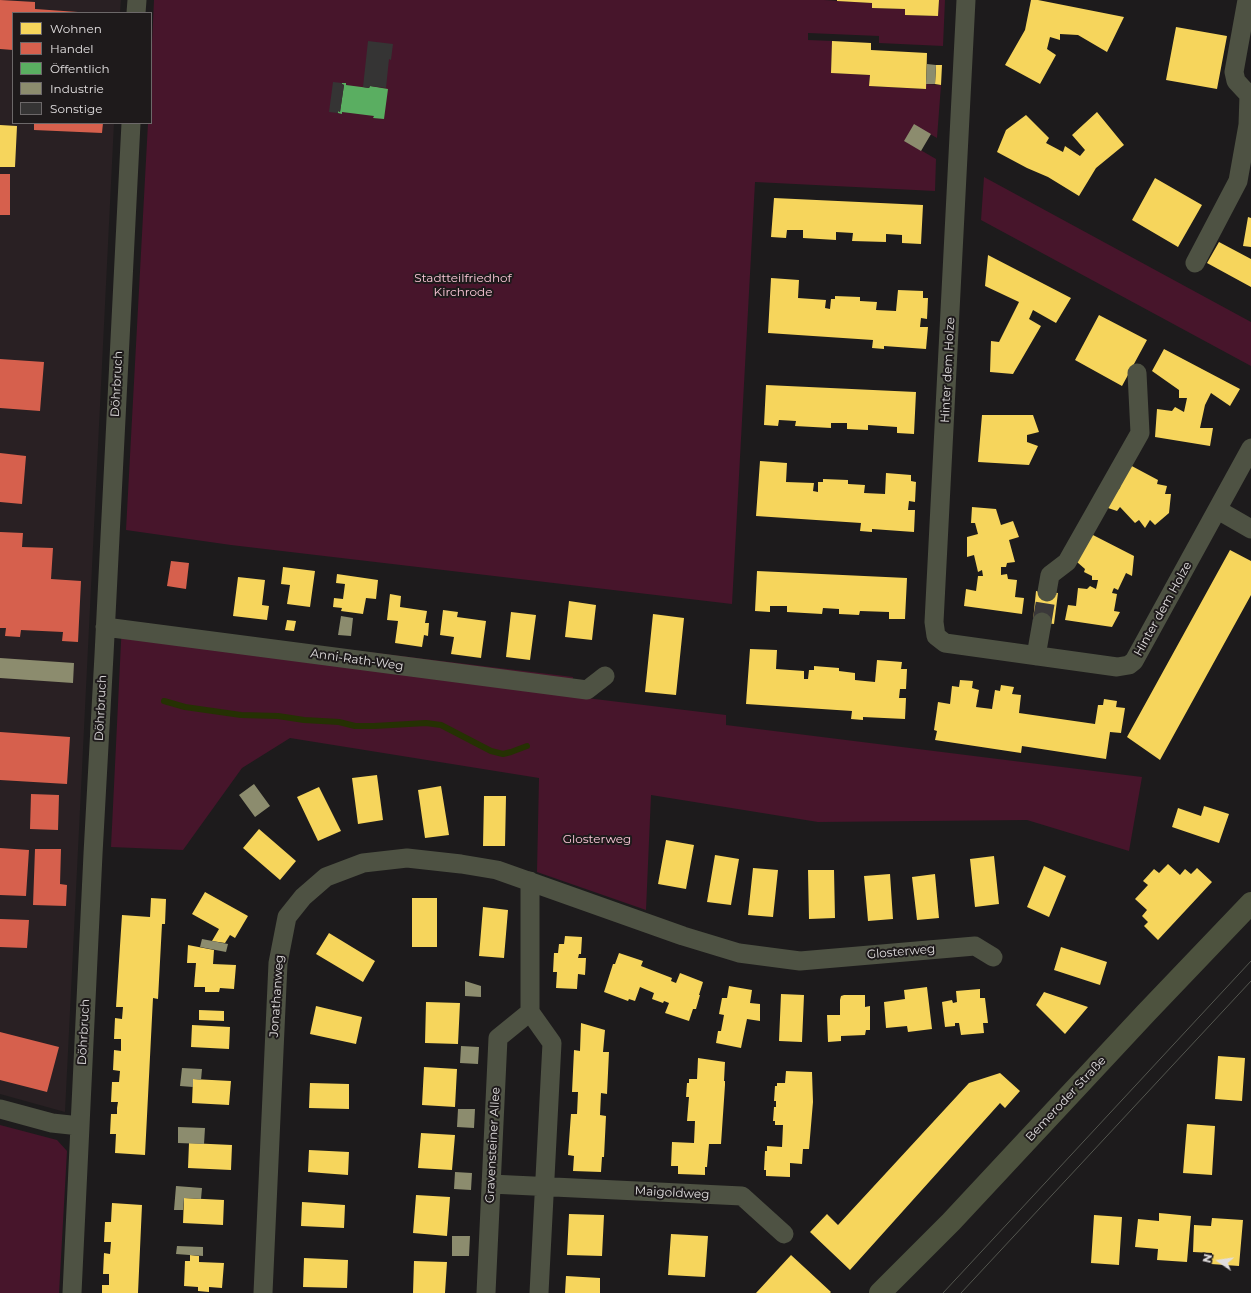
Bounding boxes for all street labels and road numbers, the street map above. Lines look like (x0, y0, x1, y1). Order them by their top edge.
street label: Hinter dem Holze (938, 317, 958, 423)
street label: Döhrbruch (108, 351, 126, 417)
street label: Hinter dem Holze (1131, 559, 1195, 659)
street label: Anni-Rath-Weg (310, 646, 404, 674)
street label: Döhrbruch (92, 675, 110, 741)
street label: Glosterweg (866, 942, 936, 962)
street label: Jonathanweg (267, 954, 287, 1038)
street label: Döhrbruch (75, 999, 93, 1065)
street label: Bemeroder Straße (1023, 1054, 1109, 1144)
street label: Gravensteiner Allee (483, 1087, 503, 1203)
street label: Maigoldweg (634, 1184, 710, 1202)

